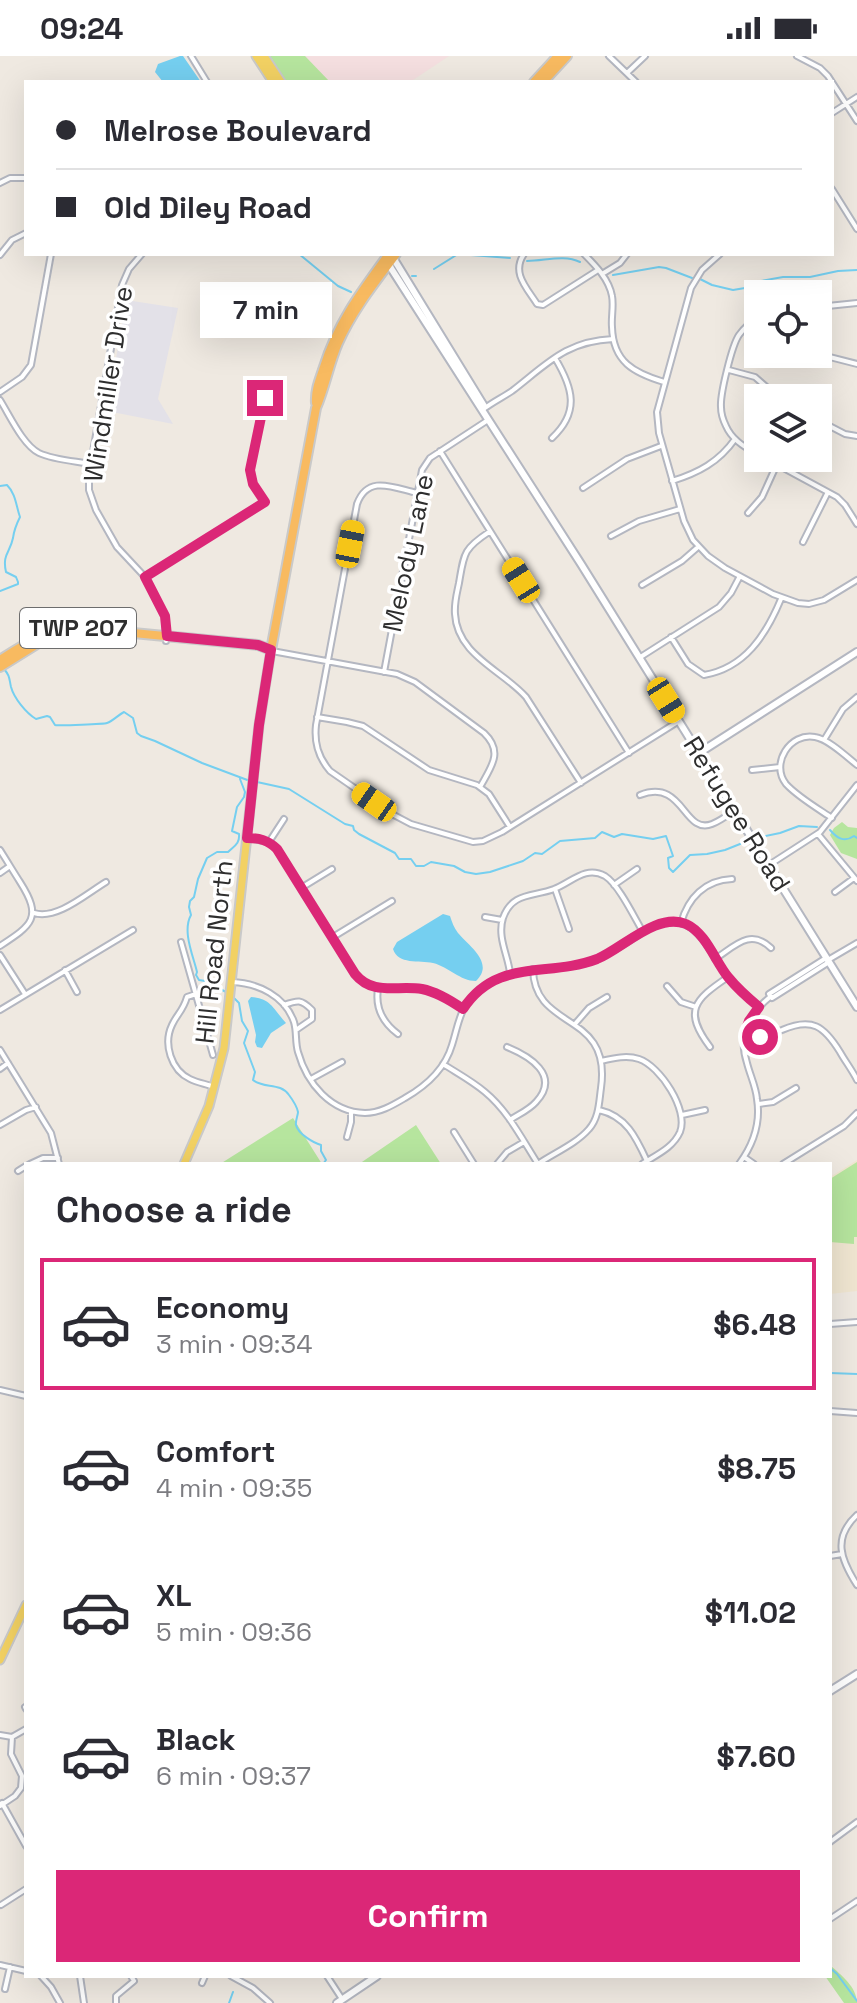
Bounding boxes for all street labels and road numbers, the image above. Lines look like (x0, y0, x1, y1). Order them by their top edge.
street label: Windmiller Drive (76, 284, 140, 484)
street label: Melody Lane (375, 471, 441, 635)
road number: TWP 207 (20, 608, 136, 648)
street label: Refugee Road (676, 730, 798, 898)
street label: Hill Road North (187, 859, 241, 1045)

